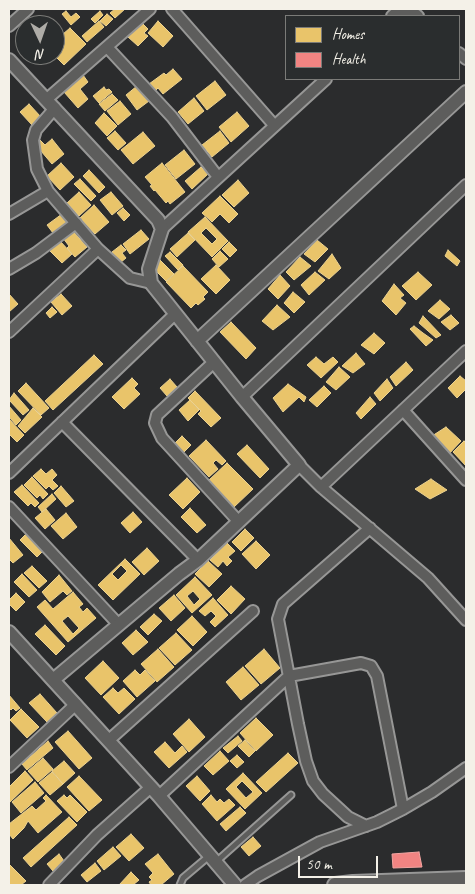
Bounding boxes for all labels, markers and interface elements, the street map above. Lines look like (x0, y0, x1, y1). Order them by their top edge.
north arrow (15, 15, 65, 65)
legend (285, 15, 460, 80)
text: Homes (332, 25, 364, 44)
text: N (36, 46, 46, 63)
text: Health (332, 50, 366, 69)
scale bar (300, 846, 380, 878)
text: 50 m (306, 855, 332, 874)

